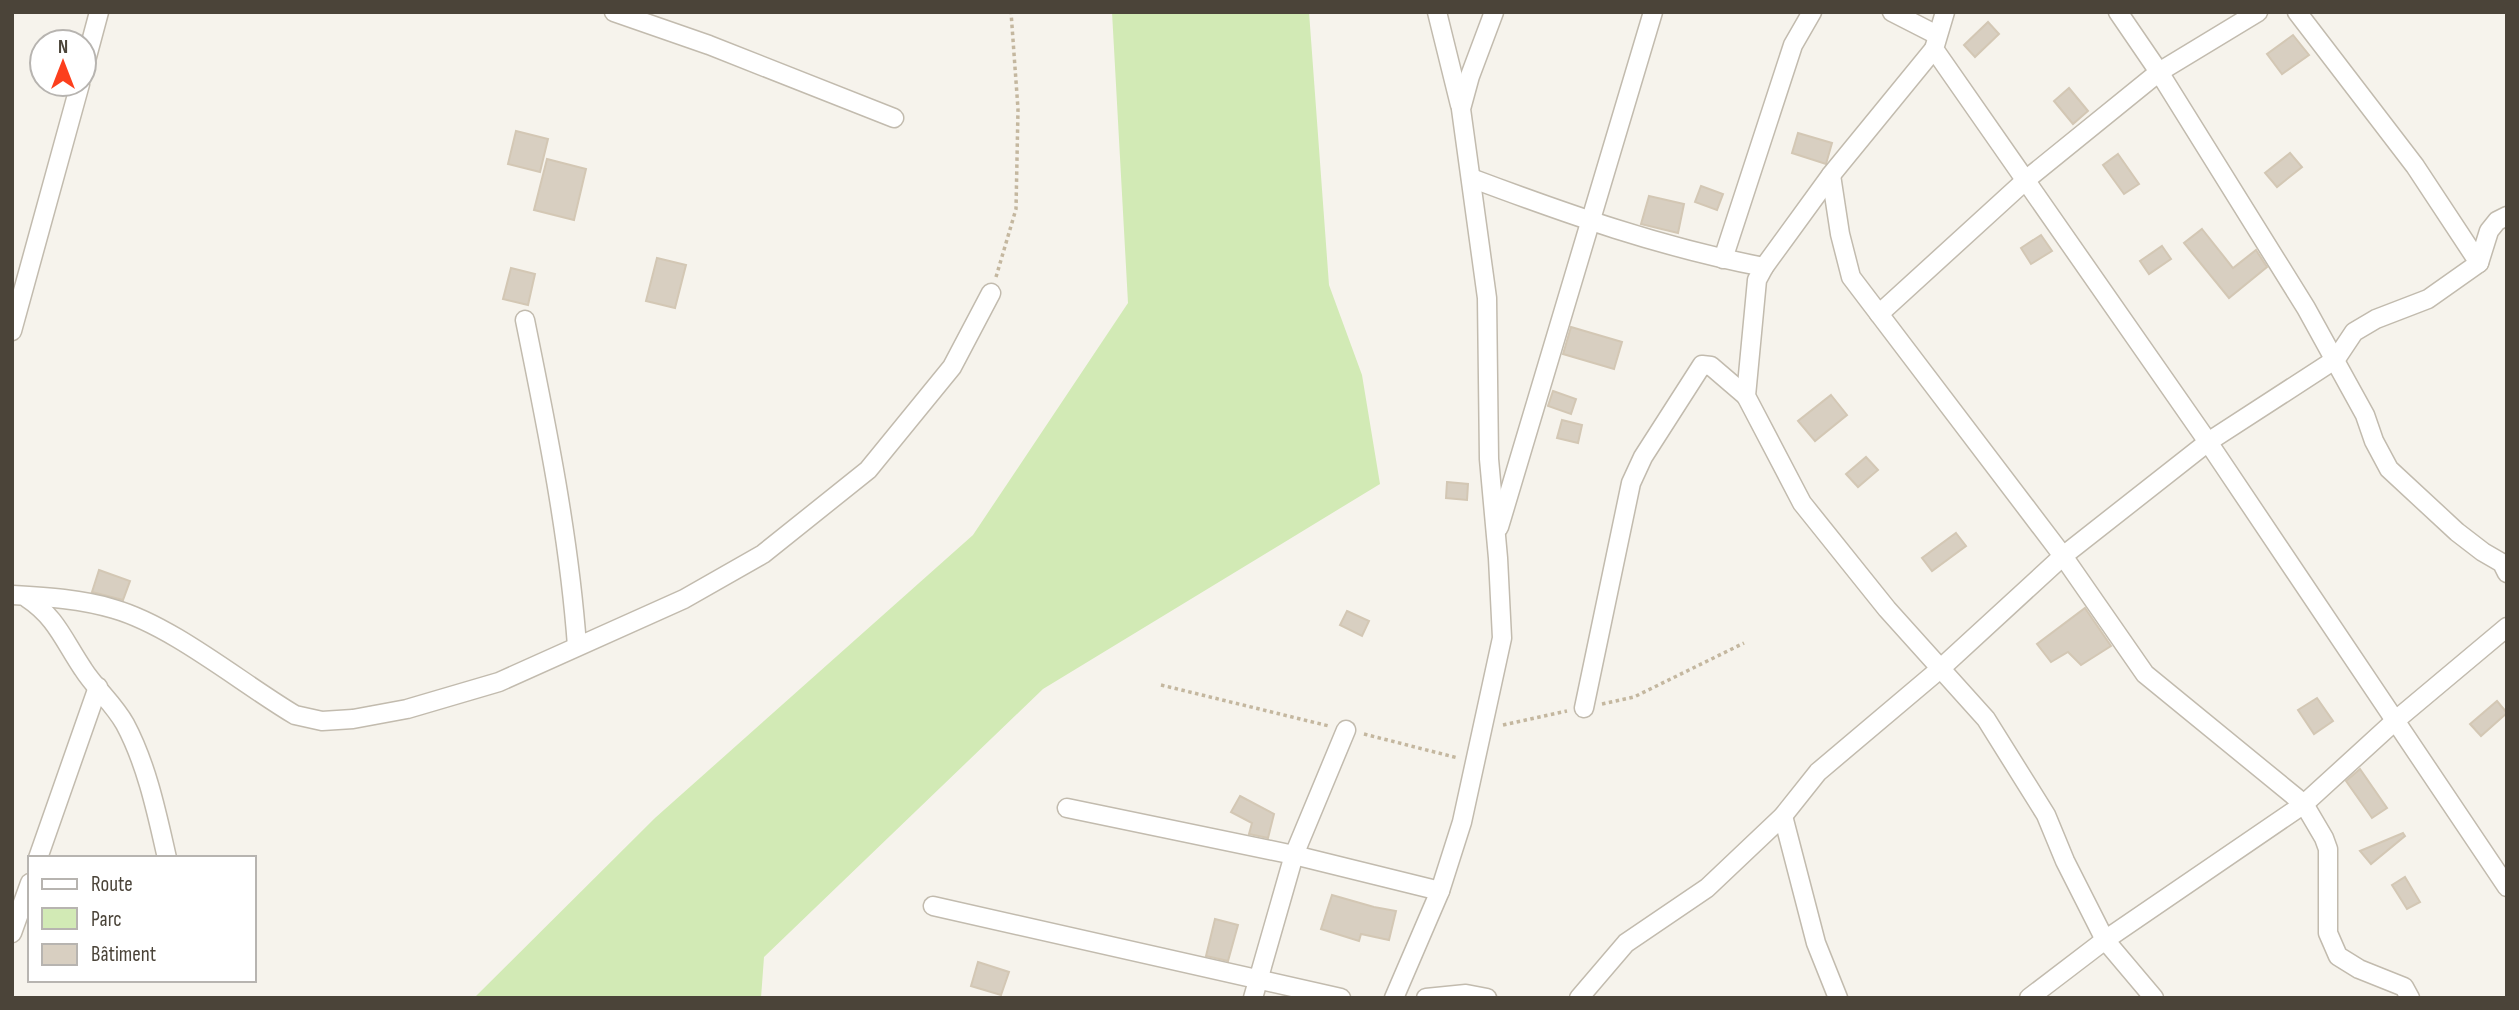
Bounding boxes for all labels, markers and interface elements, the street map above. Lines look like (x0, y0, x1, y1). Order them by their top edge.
north arrow (28, 28, 98, 98)
text: N (58, 36, 68, 59)
legend (28, 856, 256, 982)
text: Route (91, 872, 133, 897)
text: Parc (91, 907, 122, 932)
text: Bâtiment (91, 942, 156, 967)

